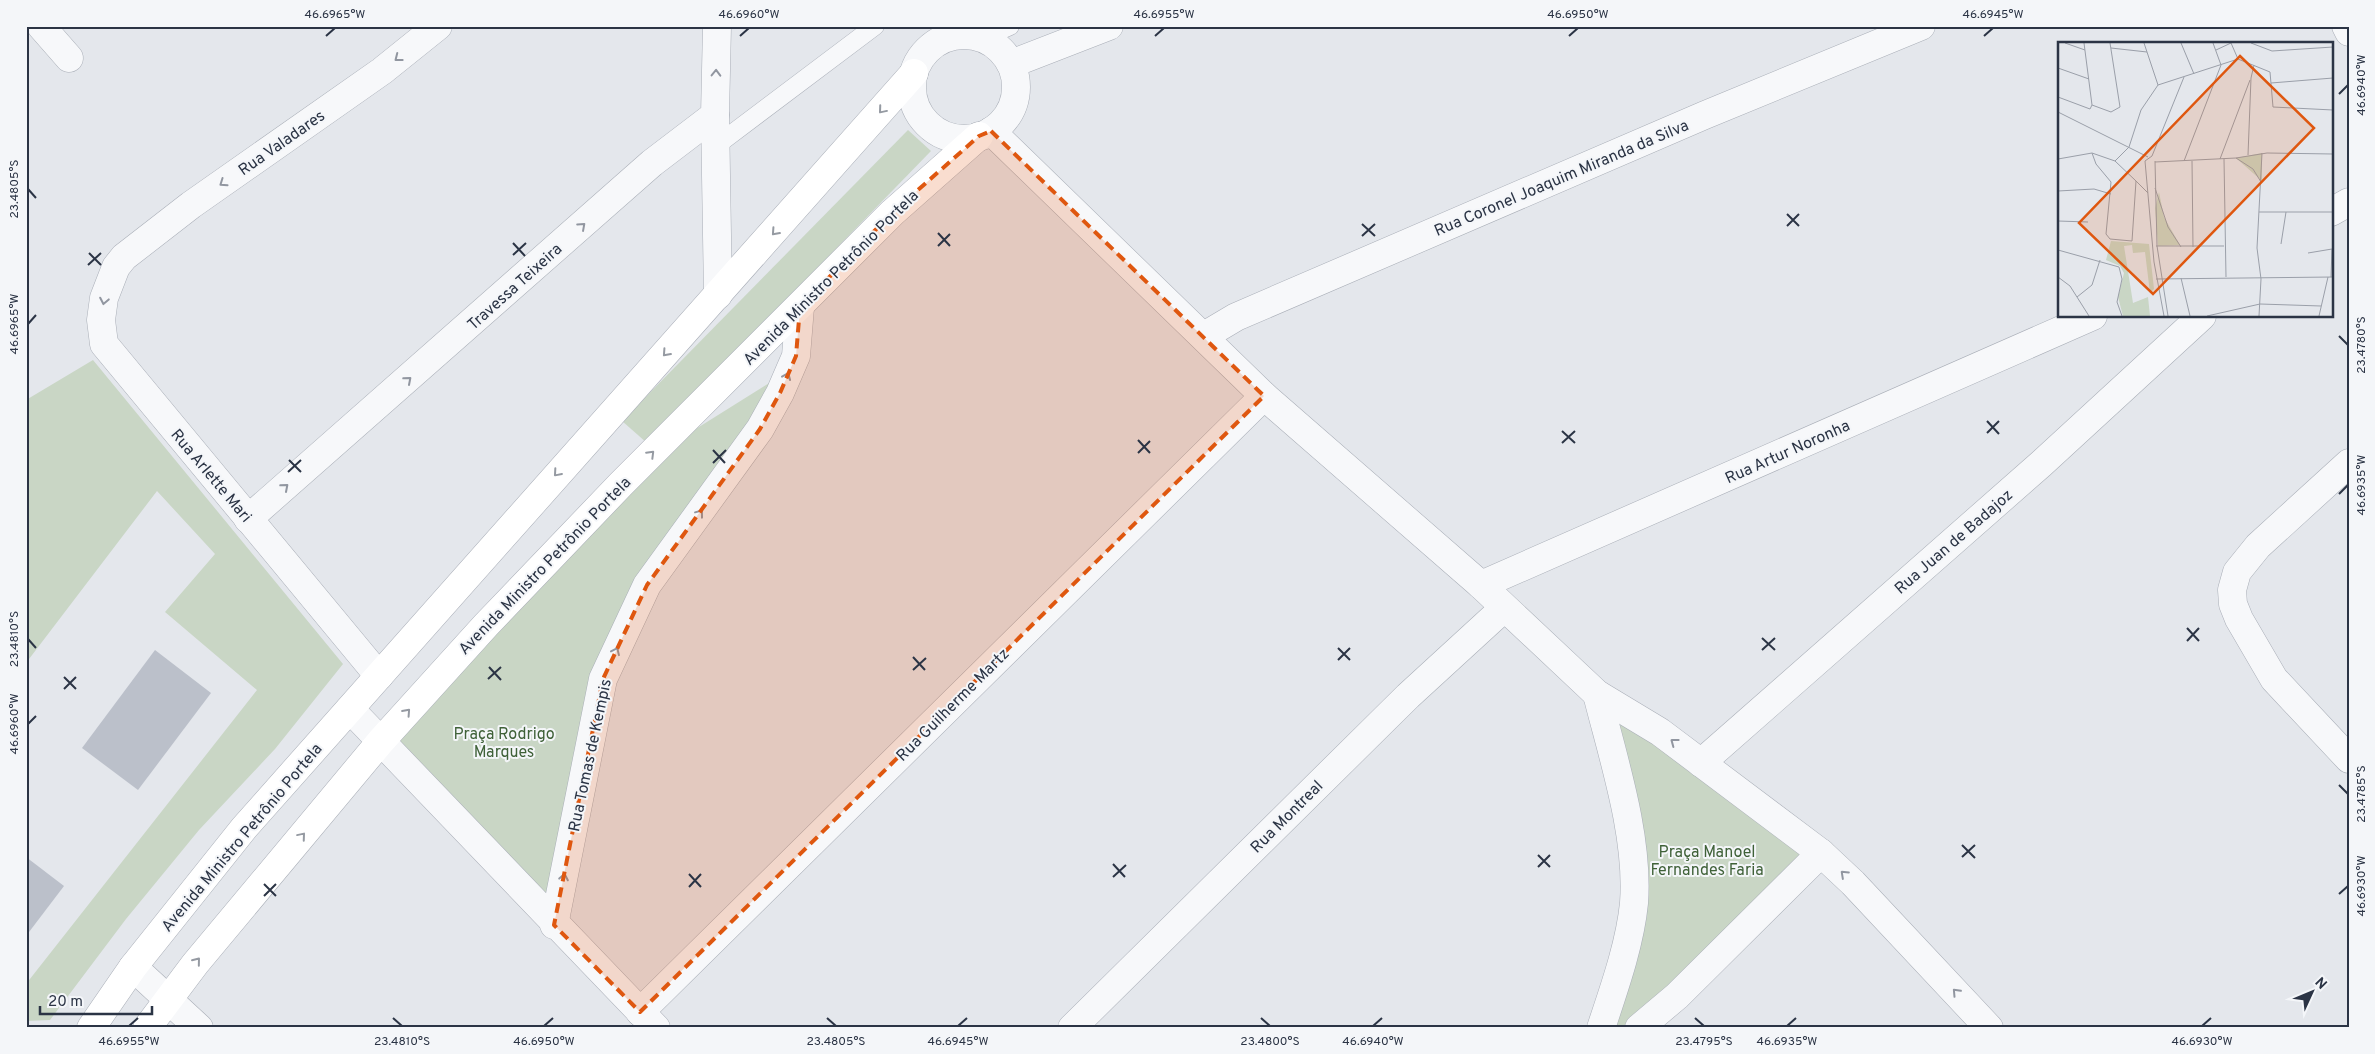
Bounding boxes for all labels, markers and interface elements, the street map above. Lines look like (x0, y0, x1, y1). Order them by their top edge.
text: 46.6965°W (305, 7, 365, 23)
text: 46.6960°W (718, 7, 780, 23)
text: 46.6955°W (1133, 7, 1195, 23)
text: 46.6950°W (1547, 7, 1609, 23)
text: 46.6945°W (1962, 7, 2024, 23)
inset map (2058, 42, 2332, 318)
one-way arrow (395, 52, 404, 60)
text: 46.6940°W (2354, 54, 2370, 116)
one-way arrow (711, 69, 721, 77)
one-way arrow (880, 104, 888, 113)
street label: Rua Valadares (235, 106, 329, 181)
street label: Rua Coronel Joaquim Miranda da Silva (1432, 116, 1692, 242)
text: 23.4805°S (7, 159, 23, 219)
one-way arrow (219, 177, 229, 186)
street label: Avenida Ministro Petrônio Portela (739, 186, 923, 370)
one-way arrow (576, 223, 585, 232)
one-way arrow (771, 226, 780, 235)
street label: Travessa Teixeira (464, 240, 567, 335)
text: 46.6965°W (7, 294, 23, 354)
one-way arrow (100, 297, 110, 305)
text: 23.4780°S (2354, 316, 2370, 374)
one-way arrow (663, 347, 672, 356)
one-way arrow (781, 372, 792, 381)
one-way arrow (402, 377, 411, 386)
street label: Rua Artur Noronha (1722, 416, 1853, 489)
street label: Rua Arlette Mari (166, 425, 255, 527)
one-way arrow (645, 451, 654, 460)
text: 46.6935°W (2354, 455, 2370, 515)
one-way arrow (554, 467, 563, 476)
street label: Avenida Ministro Petrônio Portela (455, 473, 636, 660)
one-way arrow (280, 484, 289, 493)
street label: Rua Juan de Badajoz (1891, 486, 2018, 599)
one-way arrow (694, 509, 703, 519)
text: 23.4810°S (7, 611, 23, 667)
street label: Rua Guilherme Martz (893, 645, 1014, 766)
one-way arrow (610, 647, 621, 656)
street label: Rua Tomas de Kempis (565, 677, 617, 834)
text: 46.6960°W (7, 693, 23, 755)
one-way arrow (401, 709, 410, 718)
park label: Praça Rodrigo Marques (453, 725, 555, 763)
street label: Avenida Ministro Petrônio Portela (158, 740, 327, 937)
one-way arrow (1671, 740, 1680, 748)
text: 23.4785°S (2354, 765, 2370, 823)
street label: Rua Montreal (1247, 777, 1328, 858)
one-way arrow (296, 833, 304, 842)
park label: Praça Manoel Fernandes Faria (1650, 843, 1764, 881)
text: 46.6930°W (2354, 855, 2370, 917)
one-way arrow (1840, 871, 1849, 880)
one-way arrow (558, 873, 569, 881)
one-way arrow (192, 957, 201, 966)
north arrow (2288, 966, 2338, 1016)
text: N (2311, 974, 2330, 994)
scale bar (40, 984, 152, 1016)
one-way arrow (1953, 989, 1962, 998)
text: 20 m (48, 993, 83, 1012)
text: 46.6955°W (98, 1034, 160, 1050)
text: 23.4810°S (374, 1034, 430, 1050)
text: 46.6950°W (513, 1034, 575, 1050)
text: 23.4805°S (806, 1034, 866, 1050)
text: 46.6945°W (927, 1034, 989, 1050)
text: 23.4800°S (1240, 1034, 1300, 1050)
text: 46.6940°W (1342, 1034, 1404, 1050)
text: 23.4795°S (1675, 1034, 1733, 1050)
text: 46.6935°W (1757, 1034, 1817, 1050)
text: 46.6930°W (2171, 1034, 2233, 1050)

